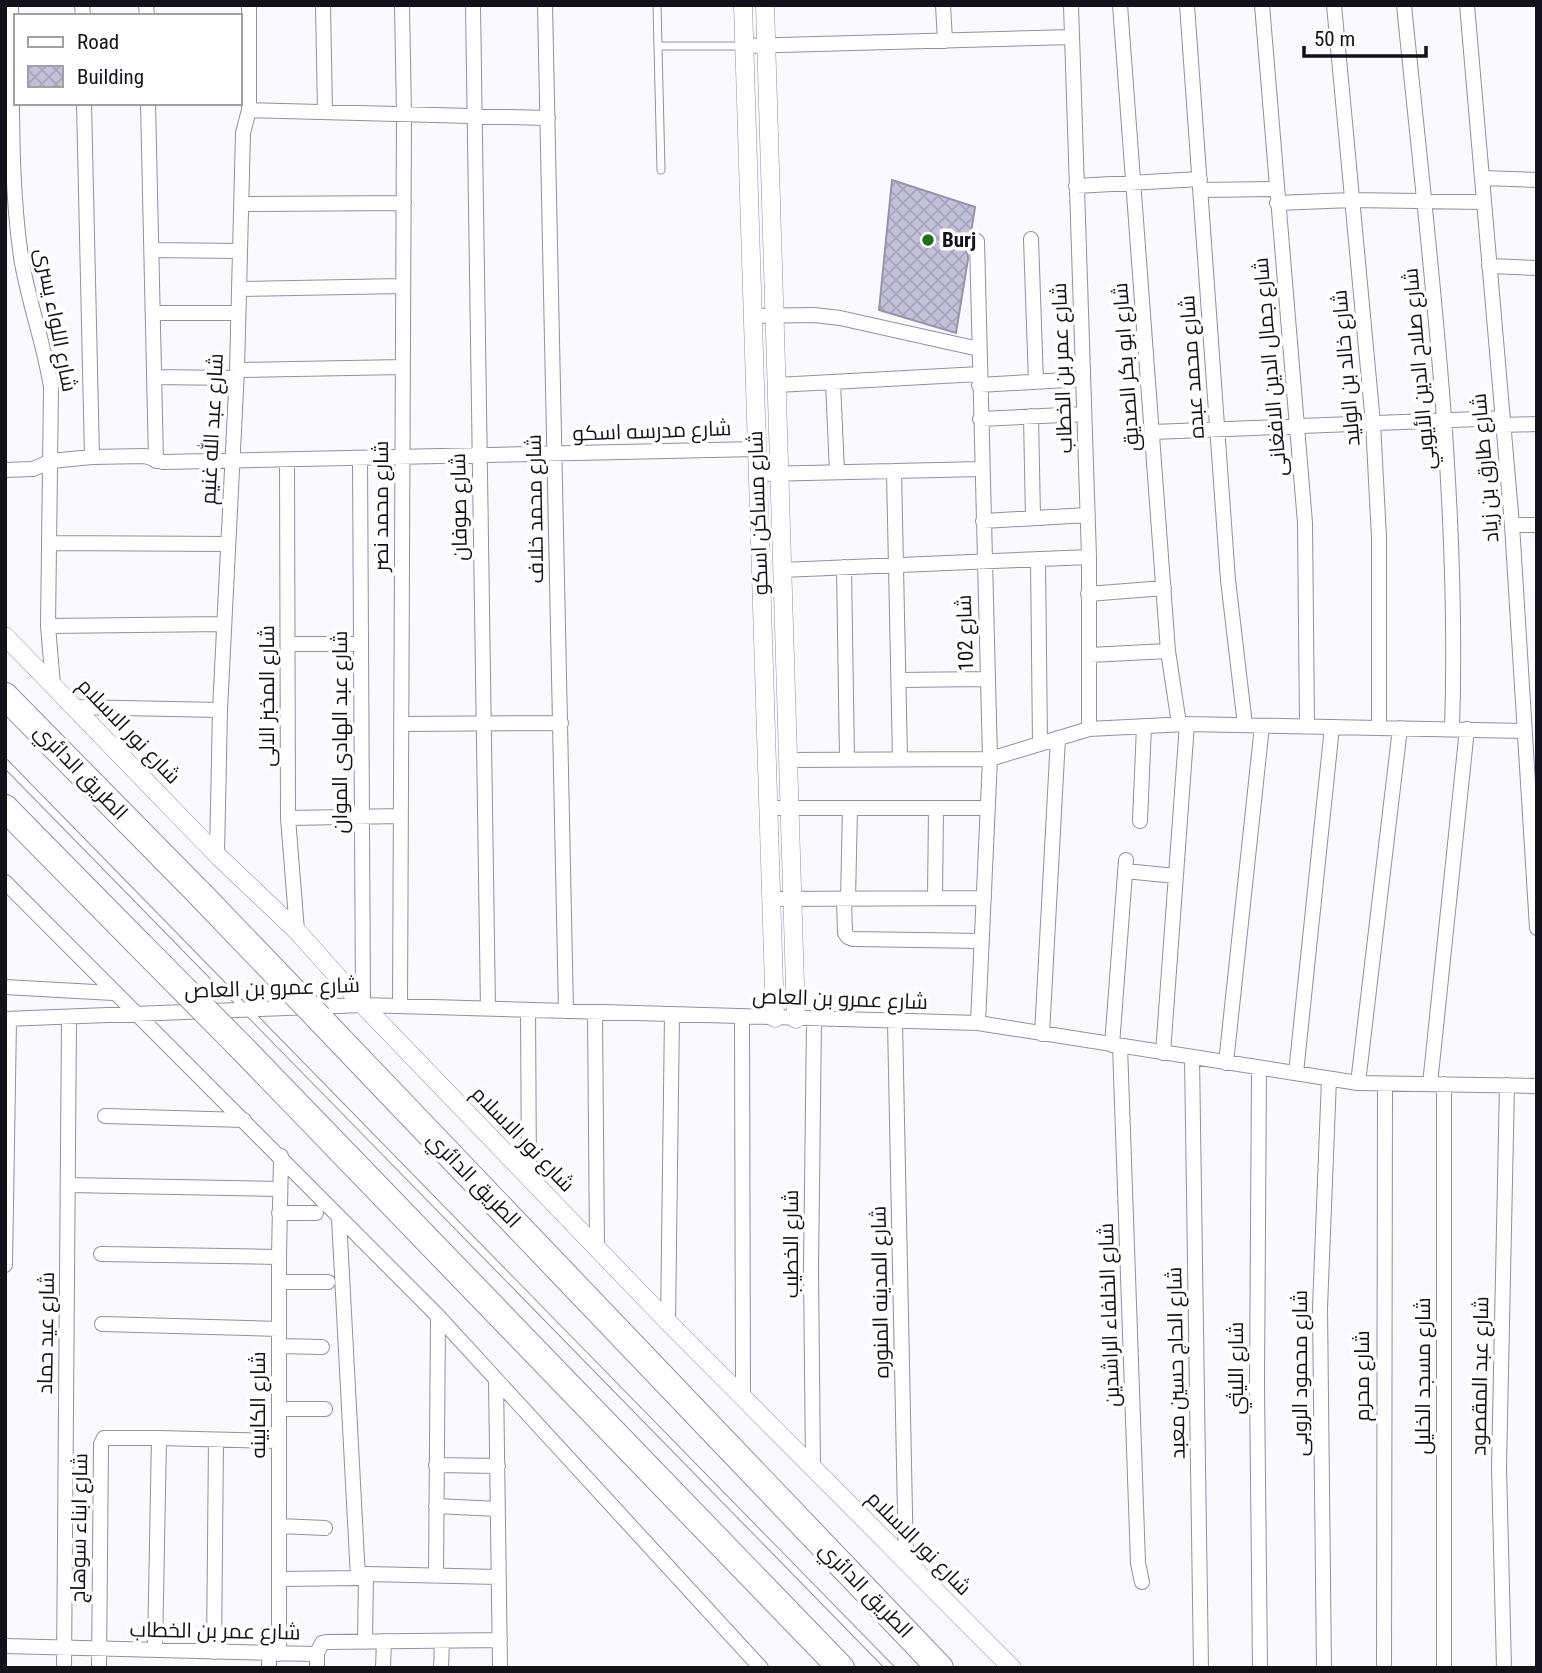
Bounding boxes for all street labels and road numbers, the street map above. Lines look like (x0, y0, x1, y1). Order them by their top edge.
street label: شارع اللواء يسرى (28, 246, 82, 394)
street label: شارع جمال الدين الافغانى (1248, 256, 1294, 477)
street label: شارع صلاح الدين الأيوبي (1398, 267, 1444, 471)
street label: شارع عمر بن الخطاب (1047, 282, 1079, 454)
street label: شارع ابو بكر الصديق (1108, 282, 1146, 452)
street label: شارع خالد بن الوليد (1327, 289, 1367, 447)
street label: شارع محمد عبده (1175, 294, 1211, 440)
street label: شارع عبد الله غنيم (194, 353, 230, 505)
street label: شارع طارق بن زياد (1467, 392, 1505, 544)
street label: شارع مدرسه اسكو (572, 416, 732, 448)
street label: شارع مساكن اسكو (743, 430, 775, 596)
street label: شارع محمد خلاف (522, 434, 550, 584)
street label: شارع محمد نصر (369, 441, 395, 572)
street label: شارع صوفان (446, 453, 474, 561)
street label: شارع 102 (952, 594, 980, 672)
street label: شارع المخبز الالى (255, 625, 281, 767)
street label: شارع عبد الهادى الموان (328, 631, 354, 833)
street label: شارع نور الاسلام (71, 673, 185, 790)
street label: الطريق الدائري (27, 719, 132, 827)
street label: شارع عمرو بن العاص (184, 973, 360, 1005)
street label: شارع عمرو بن العاص (752, 984, 928, 1016)
street label: شارع نور الاسلام (465, 1081, 579, 1198)
street label: الطريق الدائري (420, 1127, 525, 1235)
street label: شارع الخطيب (779, 1190, 805, 1298)
street label: شارع المدينه المنوره (866, 1205, 896, 1379)
street label: شارع الخلفاء الراشدين (1094, 1222, 1126, 1407)
street label: شارع الحاج حسين معبد (1162, 1267, 1192, 1459)
street label: شارع عيد حماد (33, 1272, 61, 1394)
street label: شارع محمود الروبى (1288, 1290, 1314, 1456)
street label: شارع عبد المقصود (1467, 1296, 1495, 1456)
street label: شارع مسجد الخليل (1411, 1297, 1437, 1455)
street label: شارع الليثي (1224, 1322, 1252, 1414)
street label: شارع محرم (1350, 1330, 1376, 1422)
street label: شارع الكابينه (246, 1351, 272, 1459)
street label: شارع ابناء سوهاج (66, 1453, 94, 1603)
street label: شارع نور الاسلام (861, 1486, 976, 1601)
street label: الطريق الدائري (812, 1537, 917, 1645)
street label: شارع عمر بن الخطاب (129, 1618, 301, 1646)

